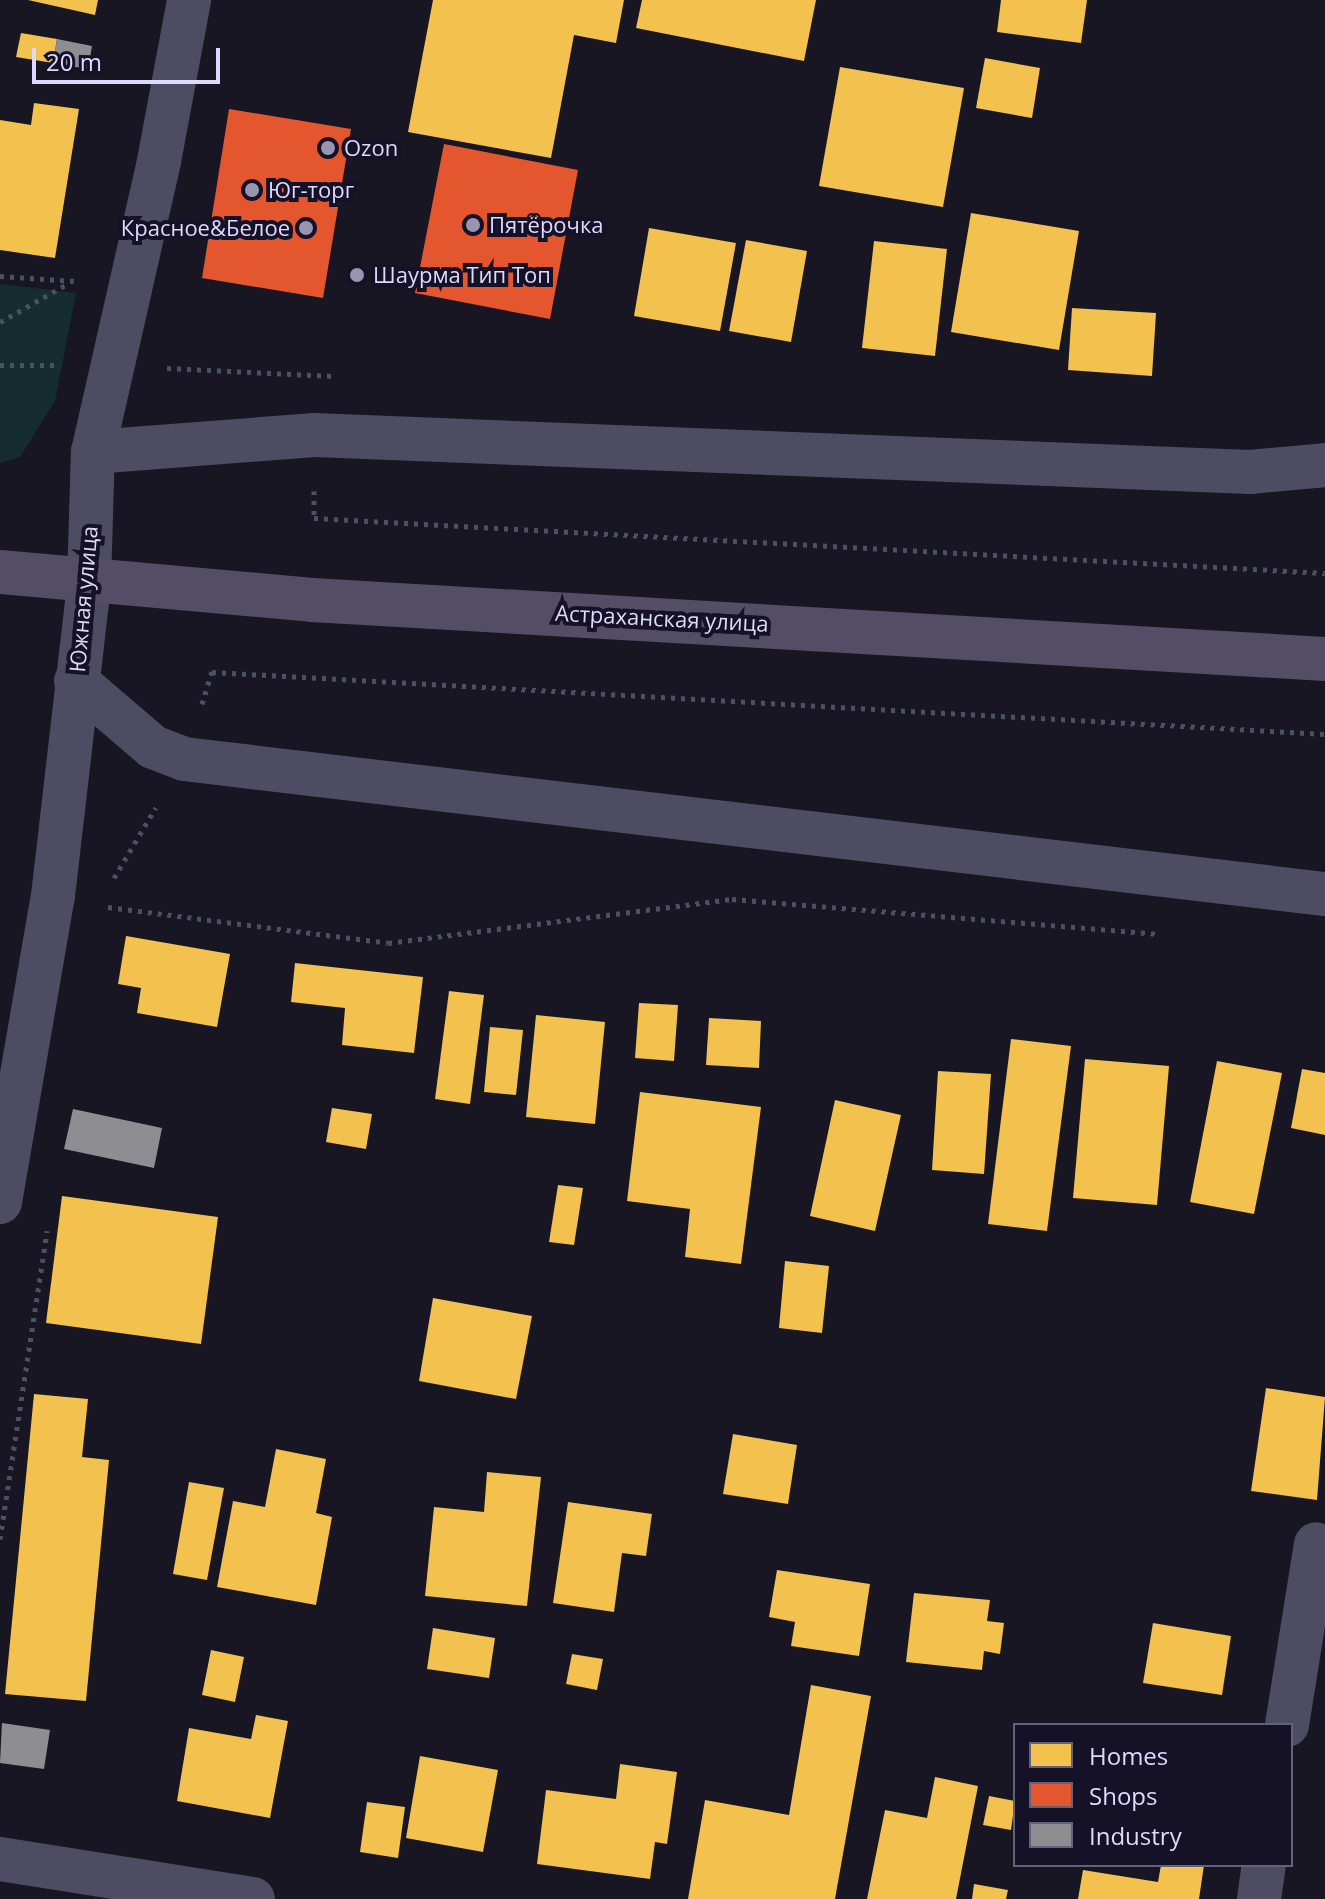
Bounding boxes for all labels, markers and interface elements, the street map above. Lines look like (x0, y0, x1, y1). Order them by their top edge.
scale bar (36, 32, 224, 82)
text: 20 m (46, 45, 102, 78)
place label: Ozon (344, 135, 398, 161)
marker: Ozon (319, 139, 337, 157)
place label: Юг-торг (268, 177, 354, 203)
marker: Юг-торг (243, 181, 261, 199)
place label: Пятёрочка (489, 212, 604, 238)
place label: Красное&Белое (121, 215, 290, 241)
marker: Пятёрочка (464, 216, 482, 234)
marker: Красное&Белое (297, 219, 315, 237)
place label: Шаурма Тип Топ (373, 262, 551, 288)
marker: Шаурма Тип Топ (348, 266, 366, 284)
street label: Южная улица (63, 525, 103, 673)
street label: Астраханская улица (555, 599, 769, 637)
legend (1013, 1723, 1293, 1867)
text: Homes (1089, 1739, 1168, 1772)
text: Shops (1089, 1779, 1157, 1812)
text: Industry (1089, 1819, 1182, 1852)

